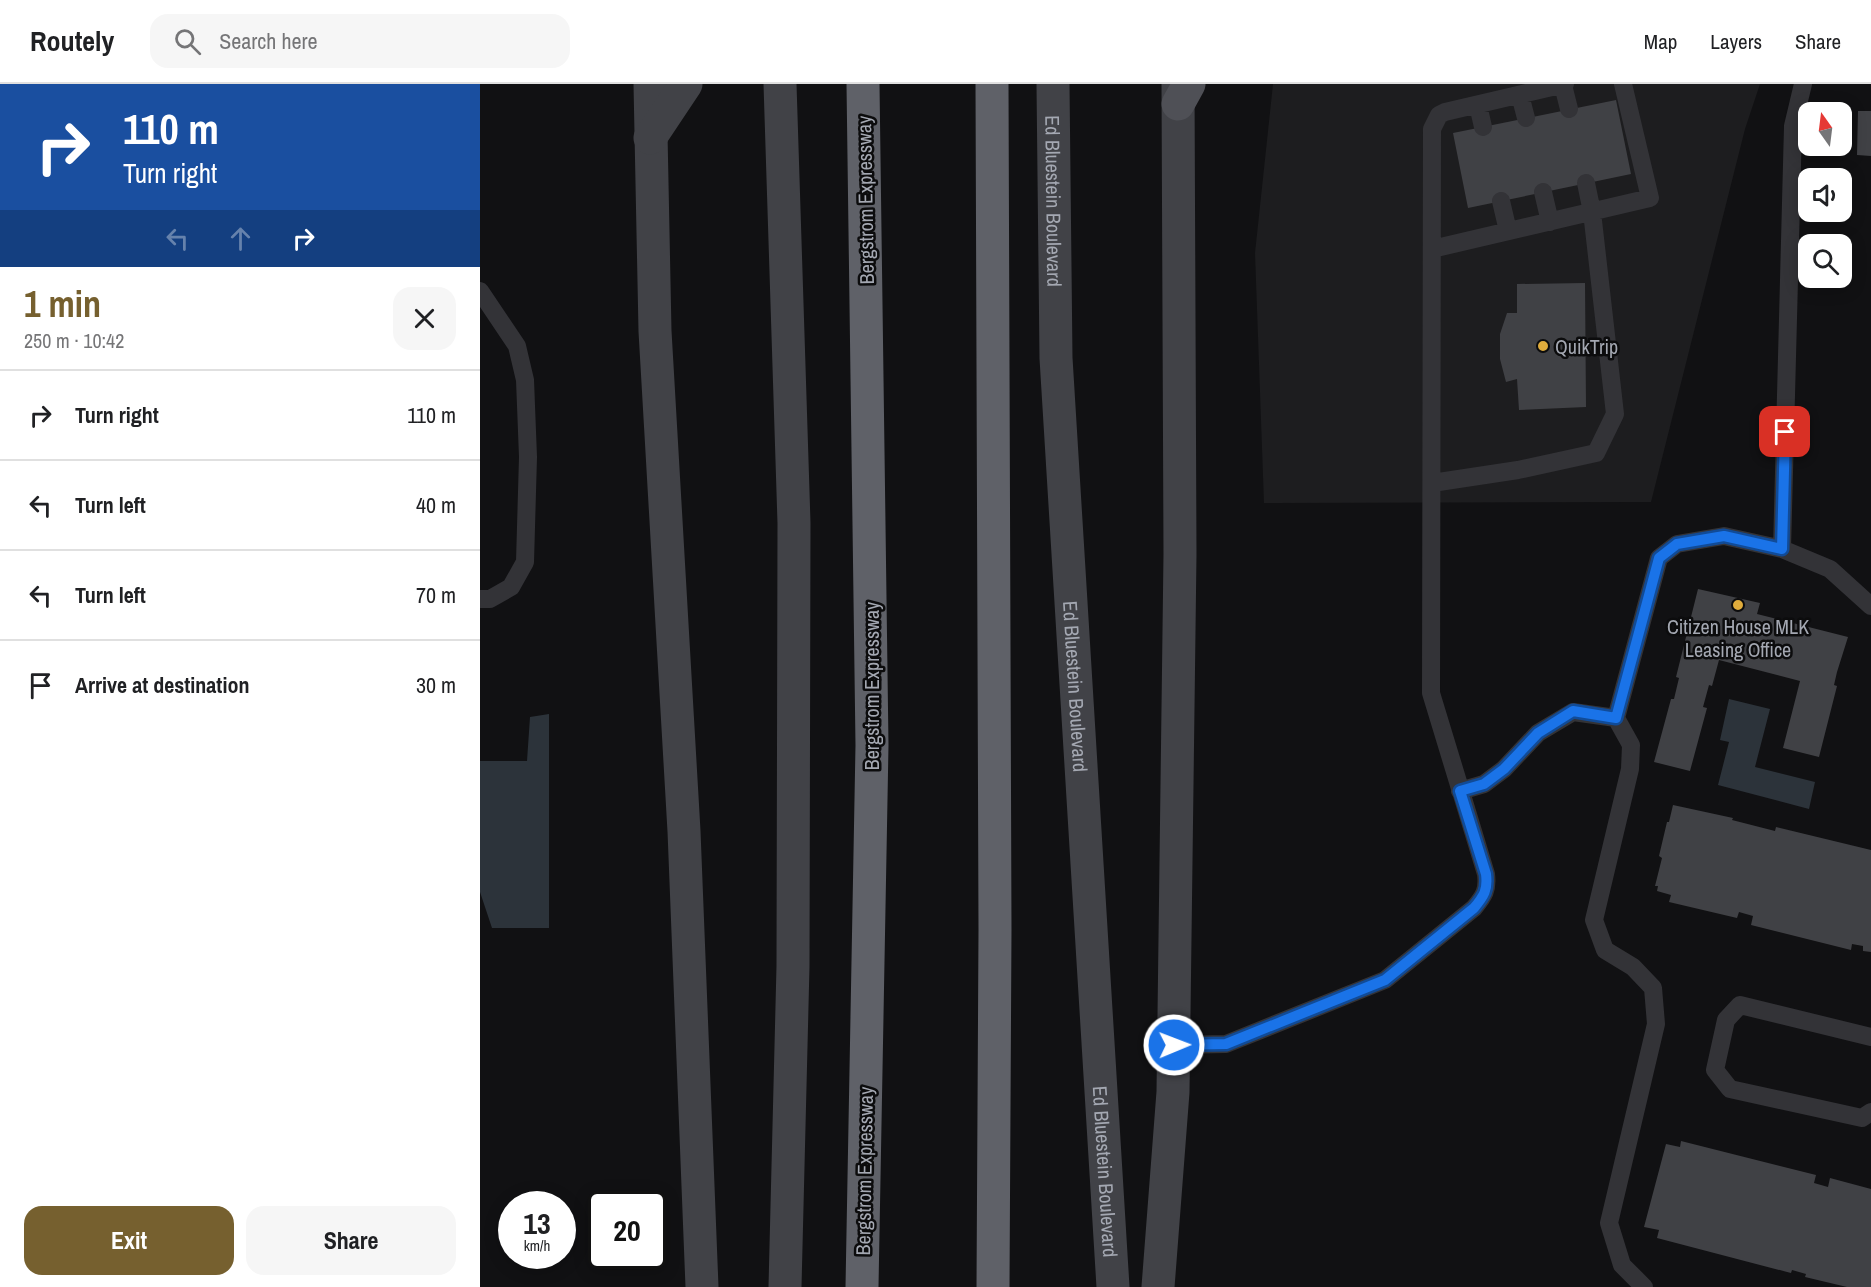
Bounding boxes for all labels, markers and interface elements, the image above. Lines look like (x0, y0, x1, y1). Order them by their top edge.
search box (150, 14, 570, 68)
text: Routely (30, 22, 114, 60)
icon: search (171, 25, 204, 58)
text: Search here (219, 26, 317, 56)
text: Map (1644, 27, 1677, 56)
text: Layers (1710, 27, 1762, 56)
text: Share (1795, 27, 1841, 56)
text: 110 m (123, 101, 219, 157)
north arrow (1798, 102, 1852, 156)
map controls (1798, 102, 1852, 288)
icon: right (24, 108, 102, 186)
street label: Bergstrom Expressway (850, 115, 880, 285)
street label: Ed Bluestein Boulevard (1040, 115, 1069, 287)
text: Turn right (123, 155, 217, 191)
button: sound (1798, 168, 1852, 222)
icon: left (161, 222, 194, 255)
icon: ahead (224, 222, 257, 255)
icon: right (287, 222, 320, 255)
button: search (1798, 234, 1852, 288)
text: 1 min (24, 280, 101, 328)
button: close (393, 287, 456, 350)
text: 250 m · 10:42 (24, 327, 124, 354)
place label: QuikTrip (1555, 333, 1618, 360)
marker: QuikTrip (1536, 339, 1550, 353)
icon: right (24, 399, 57, 432)
text: Turn right (75, 400, 159, 430)
text: 110 m (407, 400, 456, 430)
pin (1759, 406, 1810, 457)
icon: arrive (1768, 415, 1801, 448)
icon: left (24, 489, 57, 522)
text: Turn left (75, 490, 146, 520)
text: 40 m (416, 490, 456, 520)
icon: left (24, 579, 57, 612)
text: Turn left (75, 580, 146, 610)
text: 70 m (416, 580, 456, 610)
marker: Citizen House MLK Leasing Office (1731, 598, 1745, 612)
street label: Ed Bluestein Boulevard (1057, 600, 1095, 773)
street label: Bergstrom Expressway (858, 601, 885, 770)
place label: Citizen House MLK Leasing Office (1667, 613, 1809, 663)
icon: arrive (24, 669, 57, 702)
text: Arrive at destination (75, 670, 249, 700)
text: 30 m (416, 670, 456, 700)
position arrow (1142, 1013, 1206, 1077)
street label: Ed Bluestein Boulevard (1087, 1085, 1125, 1258)
street label: Bergstrom Expressway (849, 1086, 879, 1256)
speed limit sign: 20 (588, 1191, 666, 1269)
text: 13 (523, 1203, 551, 1243)
button: Exit (24, 1206, 234, 1275)
button: Share (246, 1206, 456, 1275)
text: km/h (524, 1235, 550, 1256)

